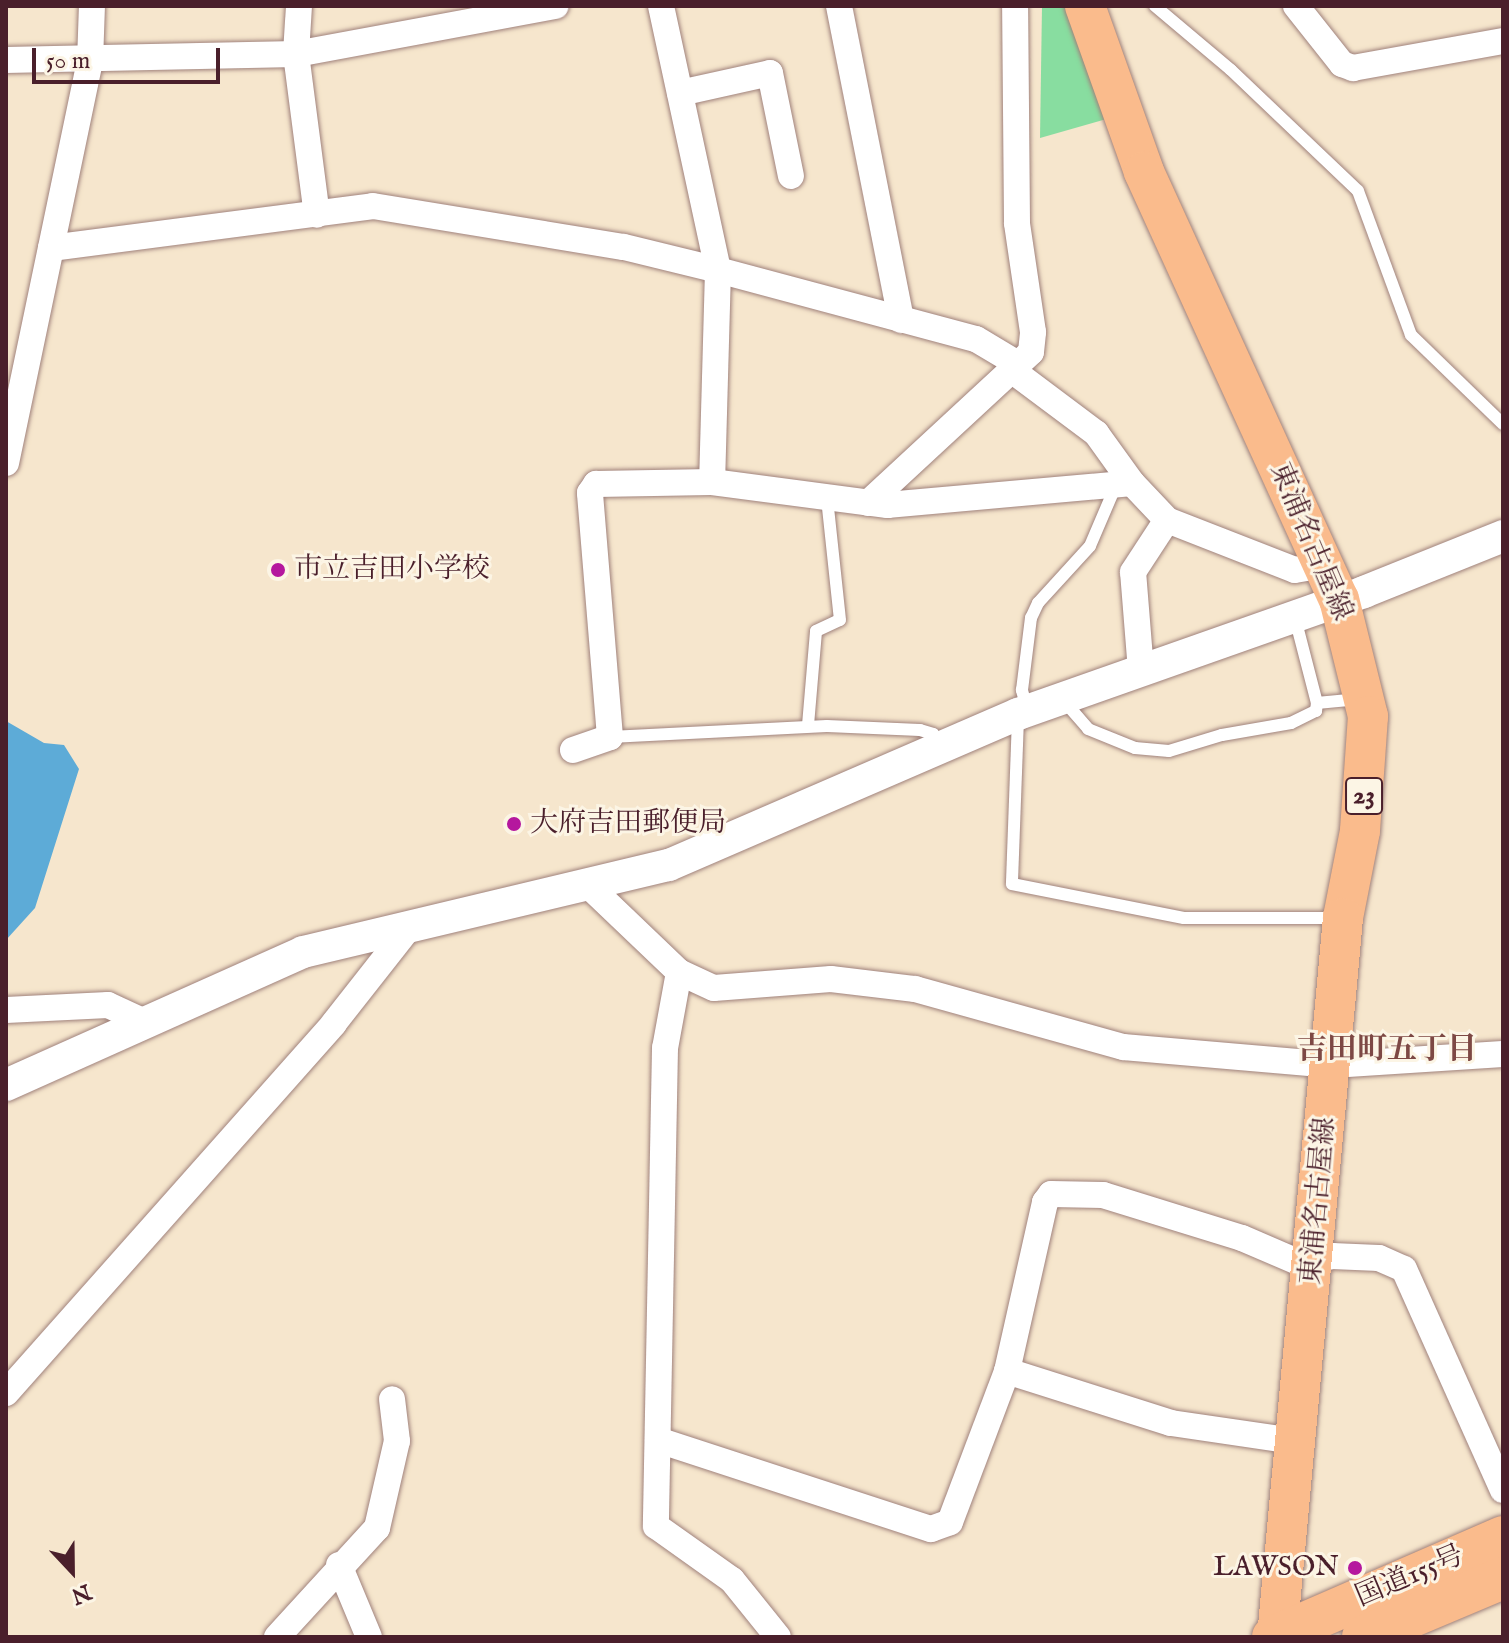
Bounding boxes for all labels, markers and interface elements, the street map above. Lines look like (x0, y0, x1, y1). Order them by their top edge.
scale bar (36, 32, 224, 82)
text: 50 m (46, 46, 90, 77)
street label: 東浦名古屋線 (1262, 458, 1358, 626)
place label: 市立吉田小学校 (294, 553, 490, 587)
marker: 市立吉田小学校 (269, 561, 287, 579)
road number: 23 (1344, 774, 1384, 818)
place label: 大府吉田郵便局 (530, 807, 726, 841)
marker: 大府吉田郵便局 (505, 815, 523, 833)
district label: 吉田町五丁目 (1297, 1032, 1477, 1068)
street label: 東浦名古屋線 (1295, 1116, 1343, 1286)
north arrow (32, 1531, 112, 1611)
street label: 国道155号 (1351, 1539, 1469, 1615)
place label: LAWSON (1213, 1551, 1339, 1585)
marker: LAWSON (1346, 1559, 1364, 1577)
text: N (67, 1577, 95, 1610)

